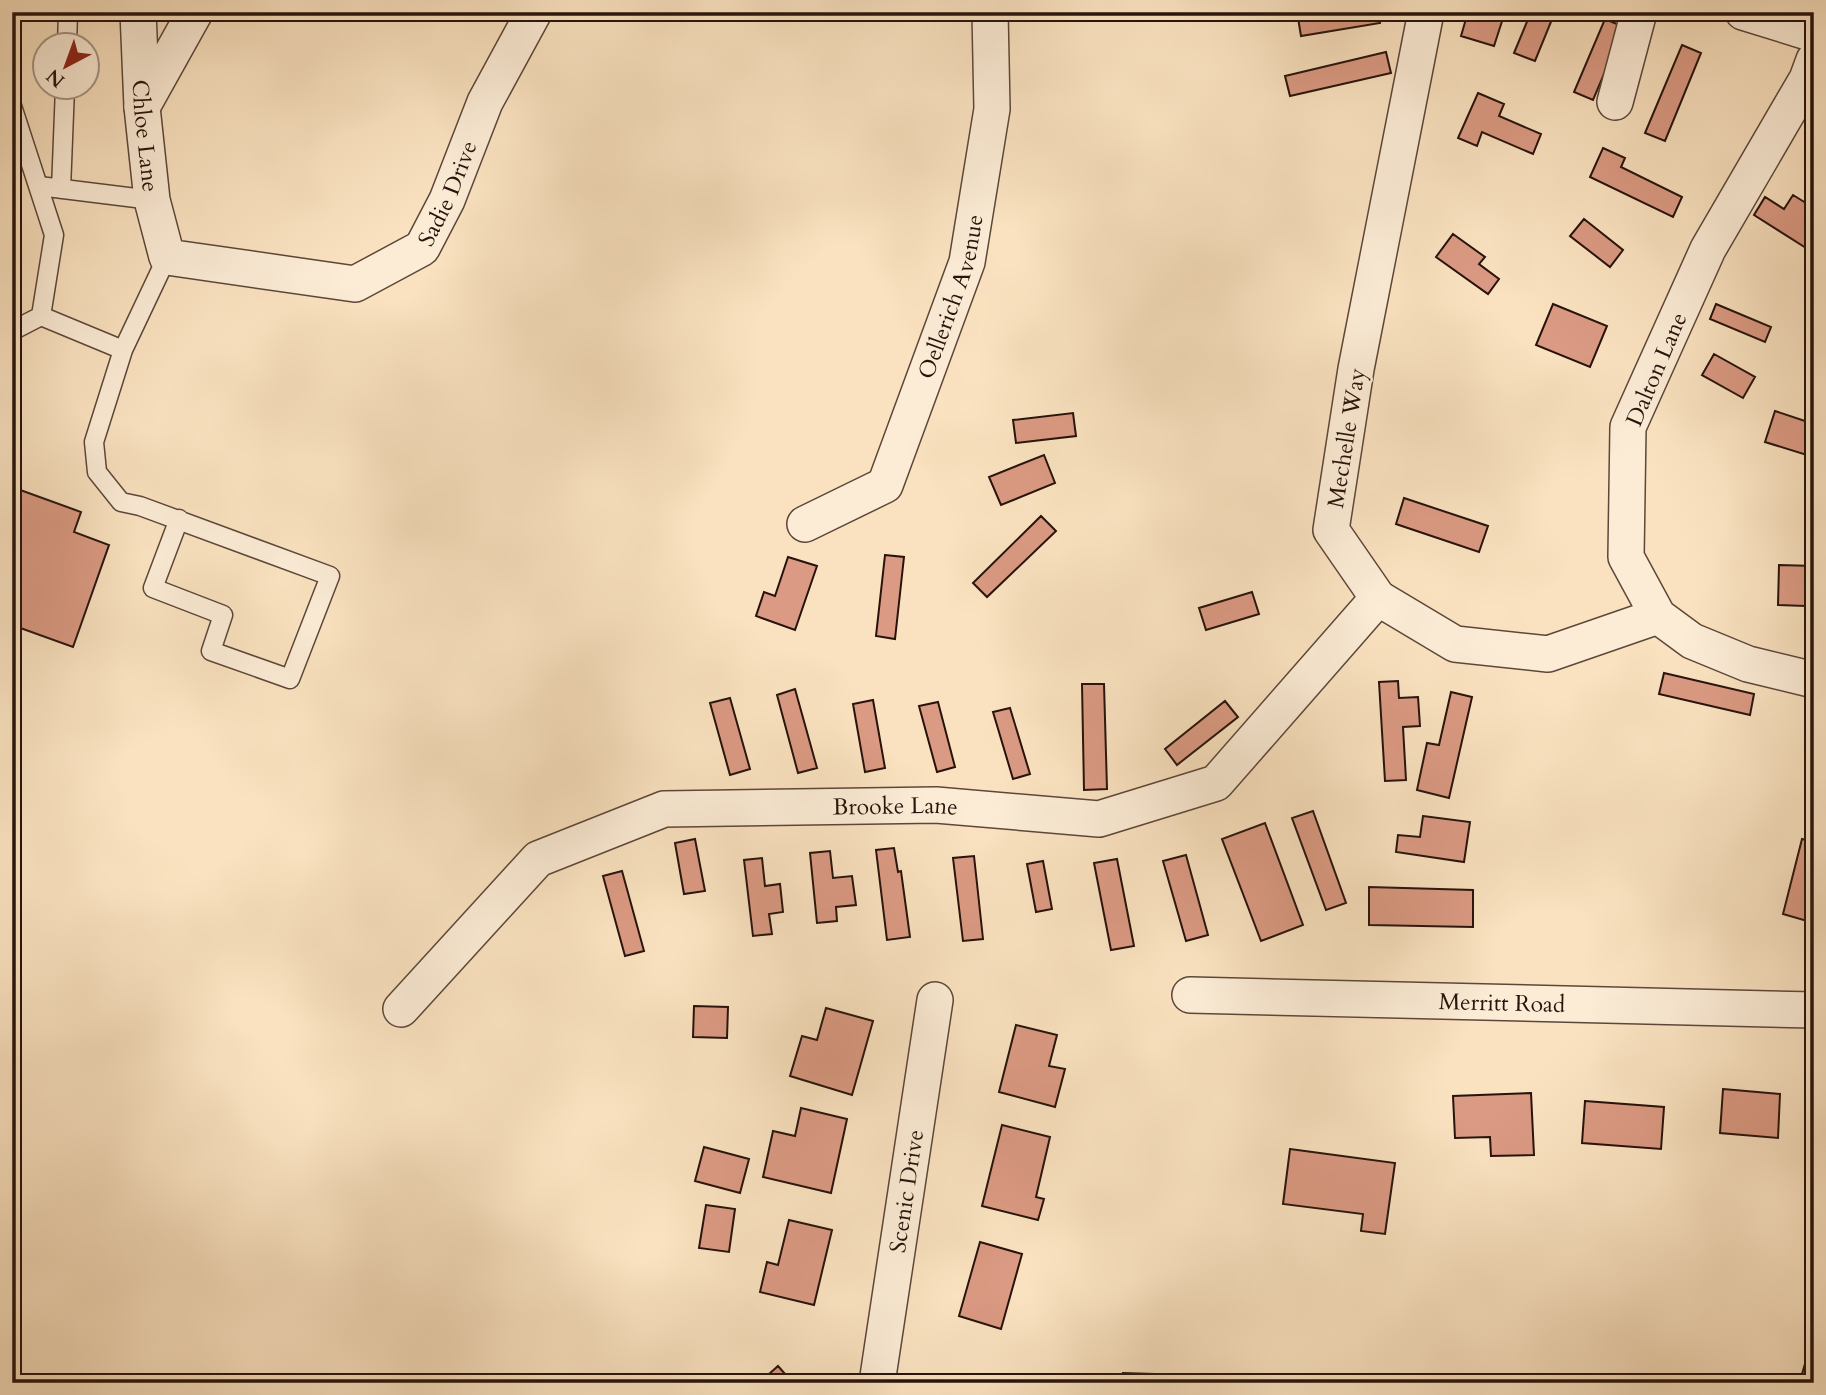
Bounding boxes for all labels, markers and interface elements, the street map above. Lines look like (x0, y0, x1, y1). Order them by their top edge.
north arrow (32, 32, 102, 102)
text: N (40, 63, 70, 93)
street label: Chloe Lane (125, 79, 166, 193)
street label: Sadie Drive (411, 136, 485, 252)
street label: Oellerich Avenue (910, 212, 991, 383)
street label: Dalton Lane (1619, 308, 1694, 431)
street label: Mechelle Way (1320, 366, 1373, 510)
street label: Brooke Lane (832, 790, 959, 823)
street label: Merritt Road (1438, 986, 1566, 1020)
street label: Scenic Drive (882, 1127, 931, 1255)

